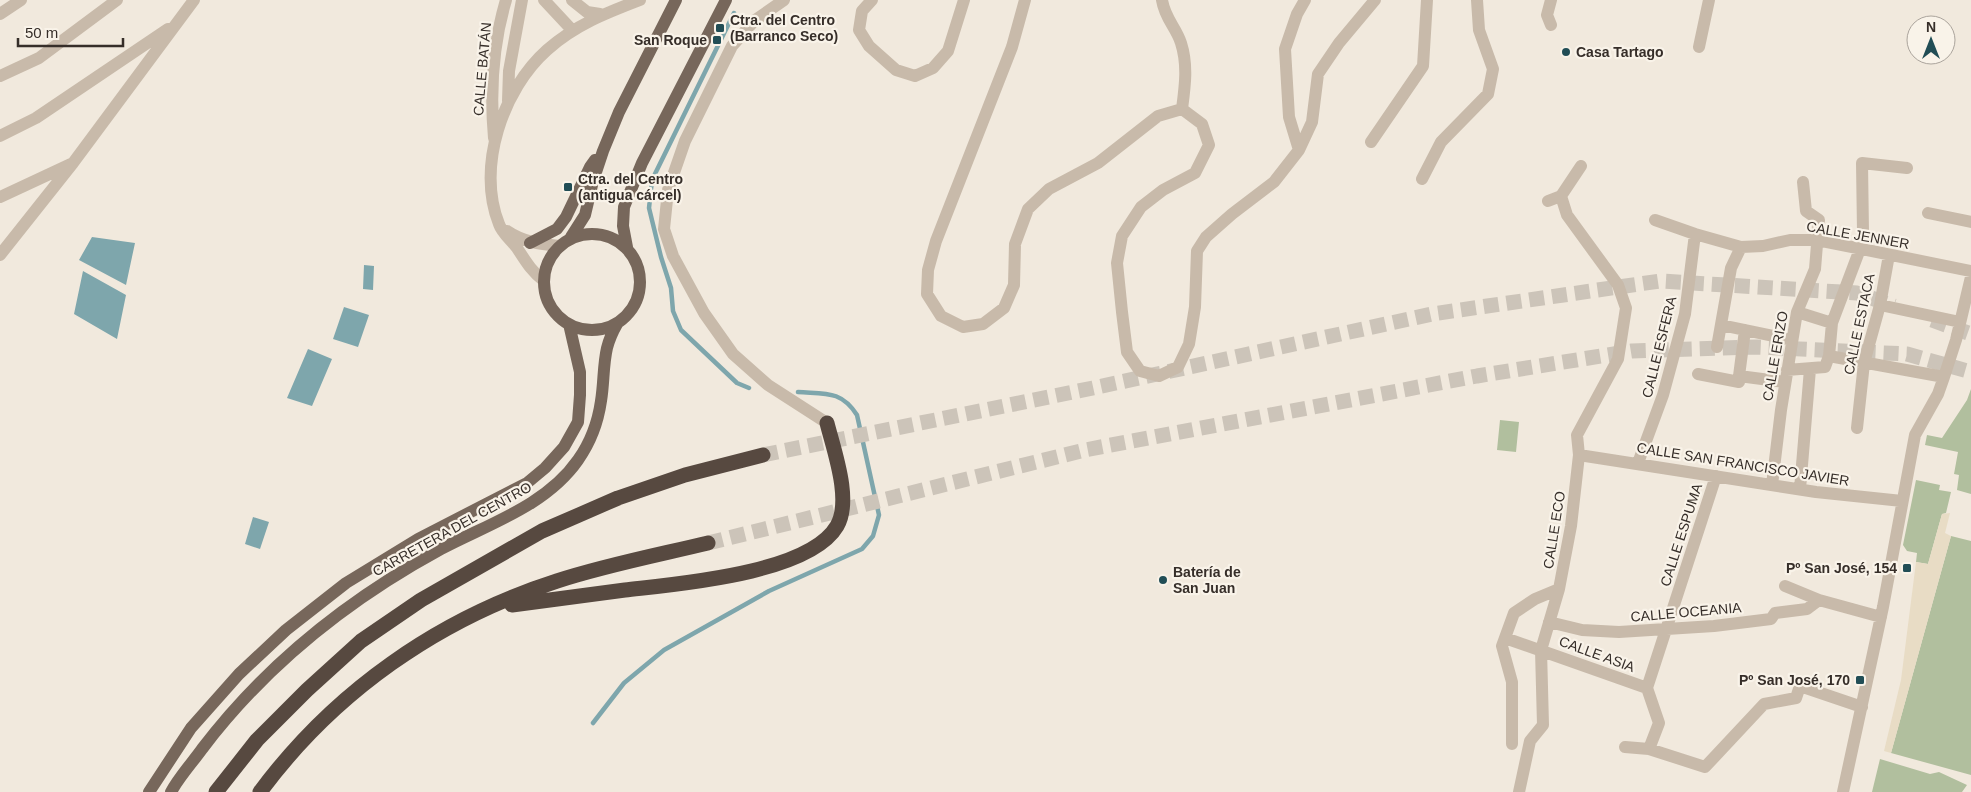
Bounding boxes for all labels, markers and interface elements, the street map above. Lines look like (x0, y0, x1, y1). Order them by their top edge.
place label: Ctra. del Centro (Barranco Seco) (730, 12, 838, 44)
scale bar (18, 15, 122, 47)
north arrow (1906, 15, 1956, 65)
text: N (1926, 19, 1936, 35)
street label: CALLE BATÁN (470, 22, 494, 116)
marker: Ctra. del Centro (Barranco Seco) (714, 22, 726, 34)
text: 50 m (25, 24, 58, 41)
place label: San Roque (634, 32, 707, 48)
marker: San Roque (711, 34, 723, 46)
place label: Casa Tartago (1576, 44, 1664, 60)
marker: Casa Tartago (1560, 46, 1572, 58)
place label: Ctra. del Centro (antigua cárcel) (578, 171, 683, 203)
marker: Ctra. del Centro (antigua cárcel) (562, 181, 574, 193)
street label: CALLE JENNER (1805, 218, 1911, 252)
street label: CALLE ESTACA (1840, 271, 1878, 376)
street label: CALLE ESFERA (1639, 294, 1680, 400)
street label: CALLE ERIZO (1759, 310, 1791, 402)
street label: CALLE SAN FRANCISCO JAVIER (1635, 439, 1851, 489)
street label: CARRETERA DEL CENTRO (370, 479, 534, 579)
street label: CALLE ESPUMA (1657, 481, 1705, 589)
street label: CALLE ECO (1540, 490, 1568, 570)
place label: Pº San José, 154 (1786, 560, 1897, 576)
marker: Pº San José, 154 (1901, 562, 1913, 574)
place label: Batería de San Juan (1173, 564, 1241, 596)
marker: Batería de San Juan (1157, 574, 1169, 586)
street label: CALLE OCEANIA (1630, 599, 1743, 625)
street label: CALLE ASIA (1557, 633, 1638, 675)
place label: Pº San José, 170 (1739, 672, 1850, 688)
marker: Pº San José, 170 (1854, 674, 1866, 686)

